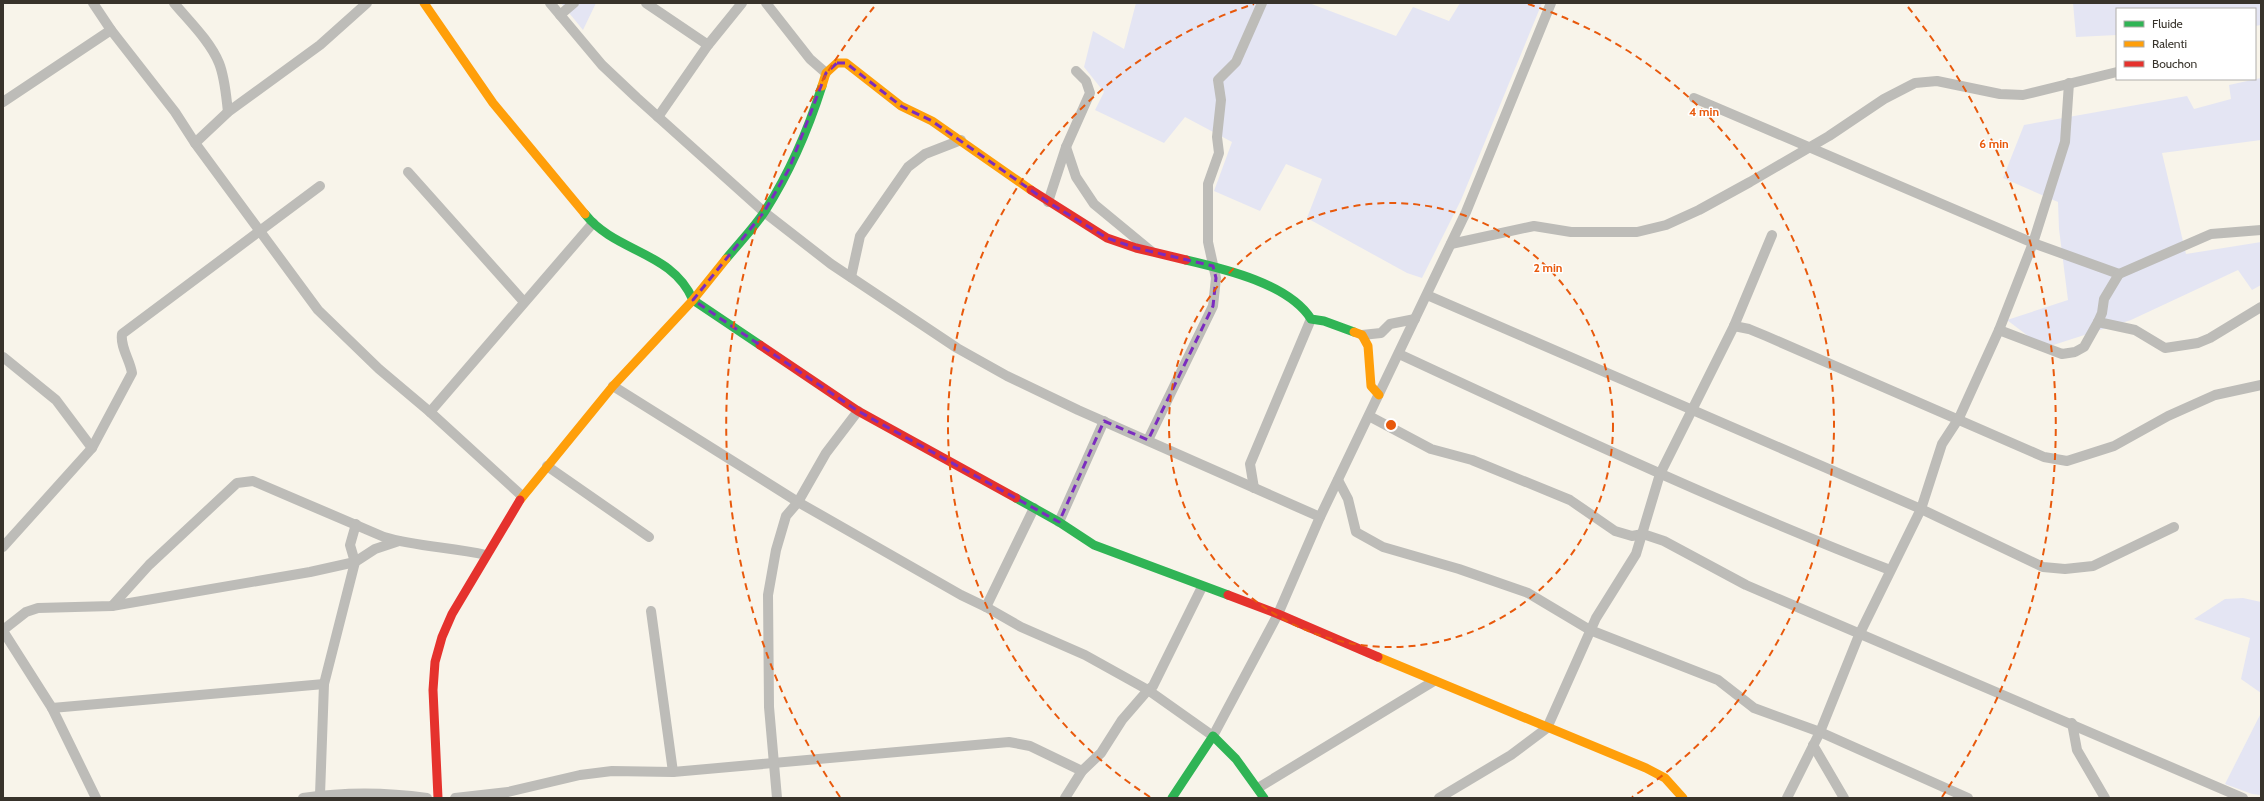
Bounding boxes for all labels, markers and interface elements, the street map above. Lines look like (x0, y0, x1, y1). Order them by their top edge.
legend (2116, 8, 2256, 80)
text: Fluide (2152, 16, 2183, 31)
text: Ralenti (2152, 36, 2187, 51)
text: Bouchon (2152, 56, 2198, 71)
text: 4 min (1689, 104, 1719, 119)
text: 6 min (1979, 136, 2009, 151)
text: 2 min (1534, 260, 1562, 275)
centre of rings (1384, 418, 1398, 432)

